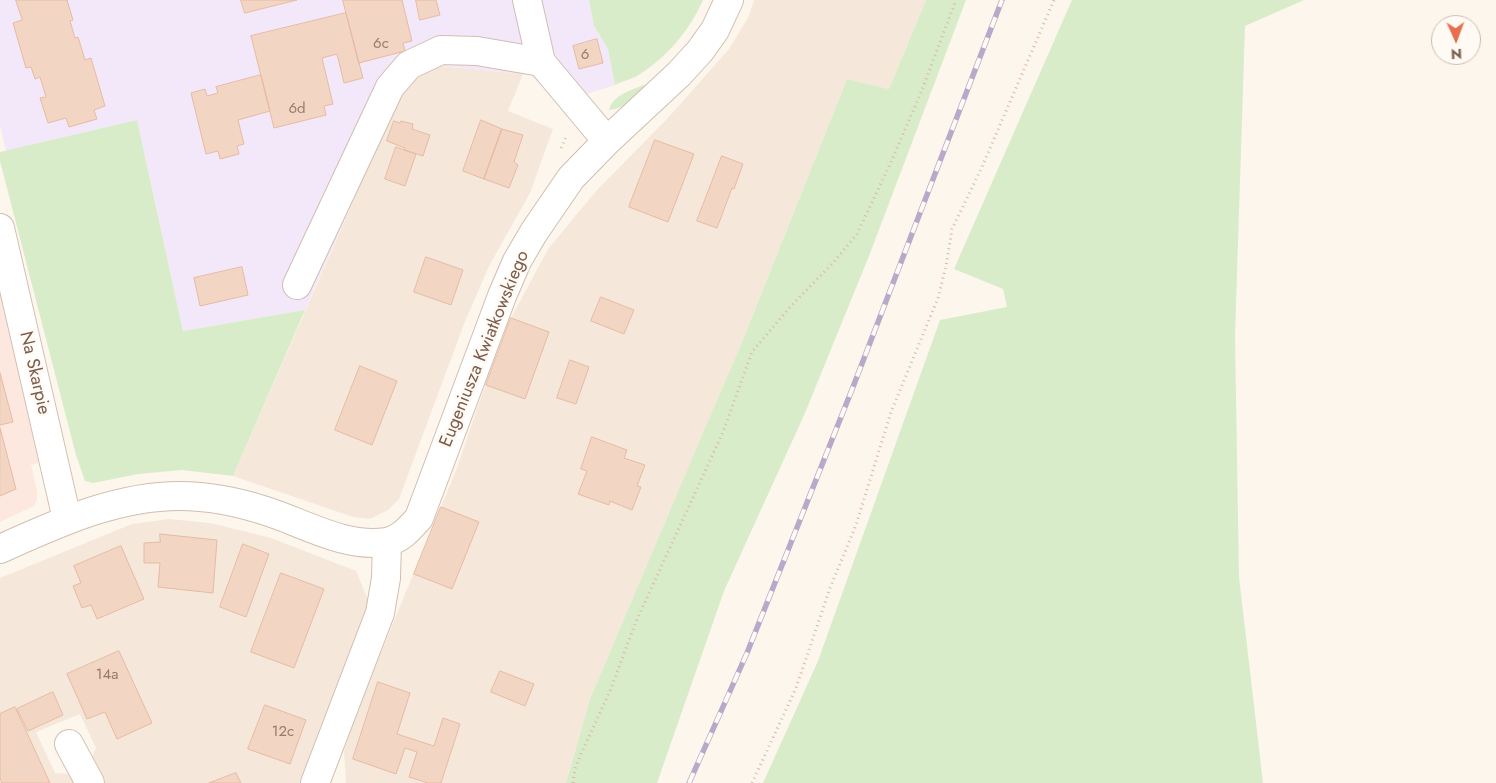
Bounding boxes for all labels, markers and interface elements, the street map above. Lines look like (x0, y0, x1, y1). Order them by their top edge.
north arrow (1431, 15, 1481, 65)
house number: 6c (373, 35, 389, 53)
text: N (1451, 44, 1462, 64)
house number: 6 (581, 46, 589, 64)
house number: 6d (288, 100, 306, 118)
street label: Eugeniusza Kwiatkowskiego (436, 248, 534, 450)
street label: Na Skarpie (14, 329, 54, 417)
house number: 14a (96, 666, 118, 684)
house number: 12c (272, 723, 294, 741)

